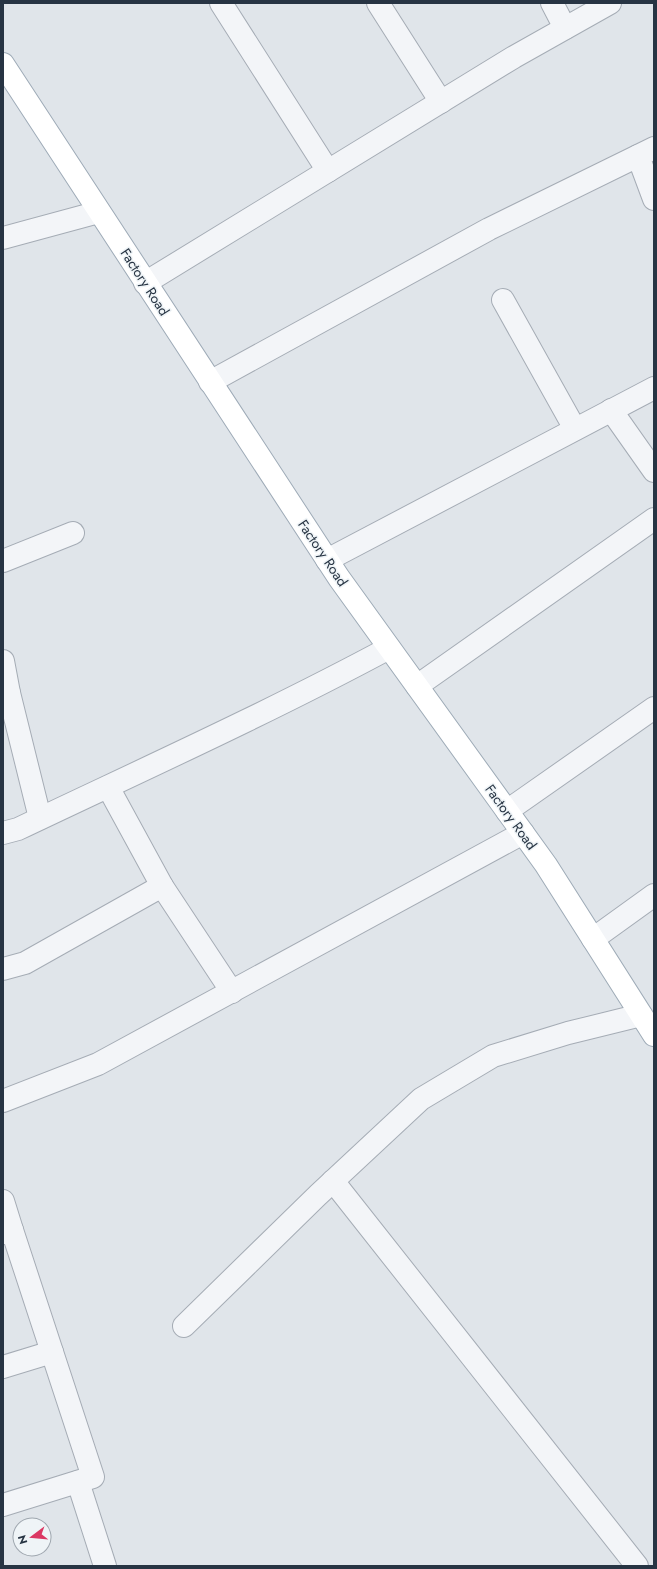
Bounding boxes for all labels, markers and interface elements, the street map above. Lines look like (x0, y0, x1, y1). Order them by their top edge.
street label: Factory Road (116, 244, 174, 320)
street label: Factory Road (293, 516, 353, 590)
street label: Factory Road (480, 780, 542, 854)
north arrow (12, 1517, 52, 1557)
text: N (13, 1533, 31, 1546)

